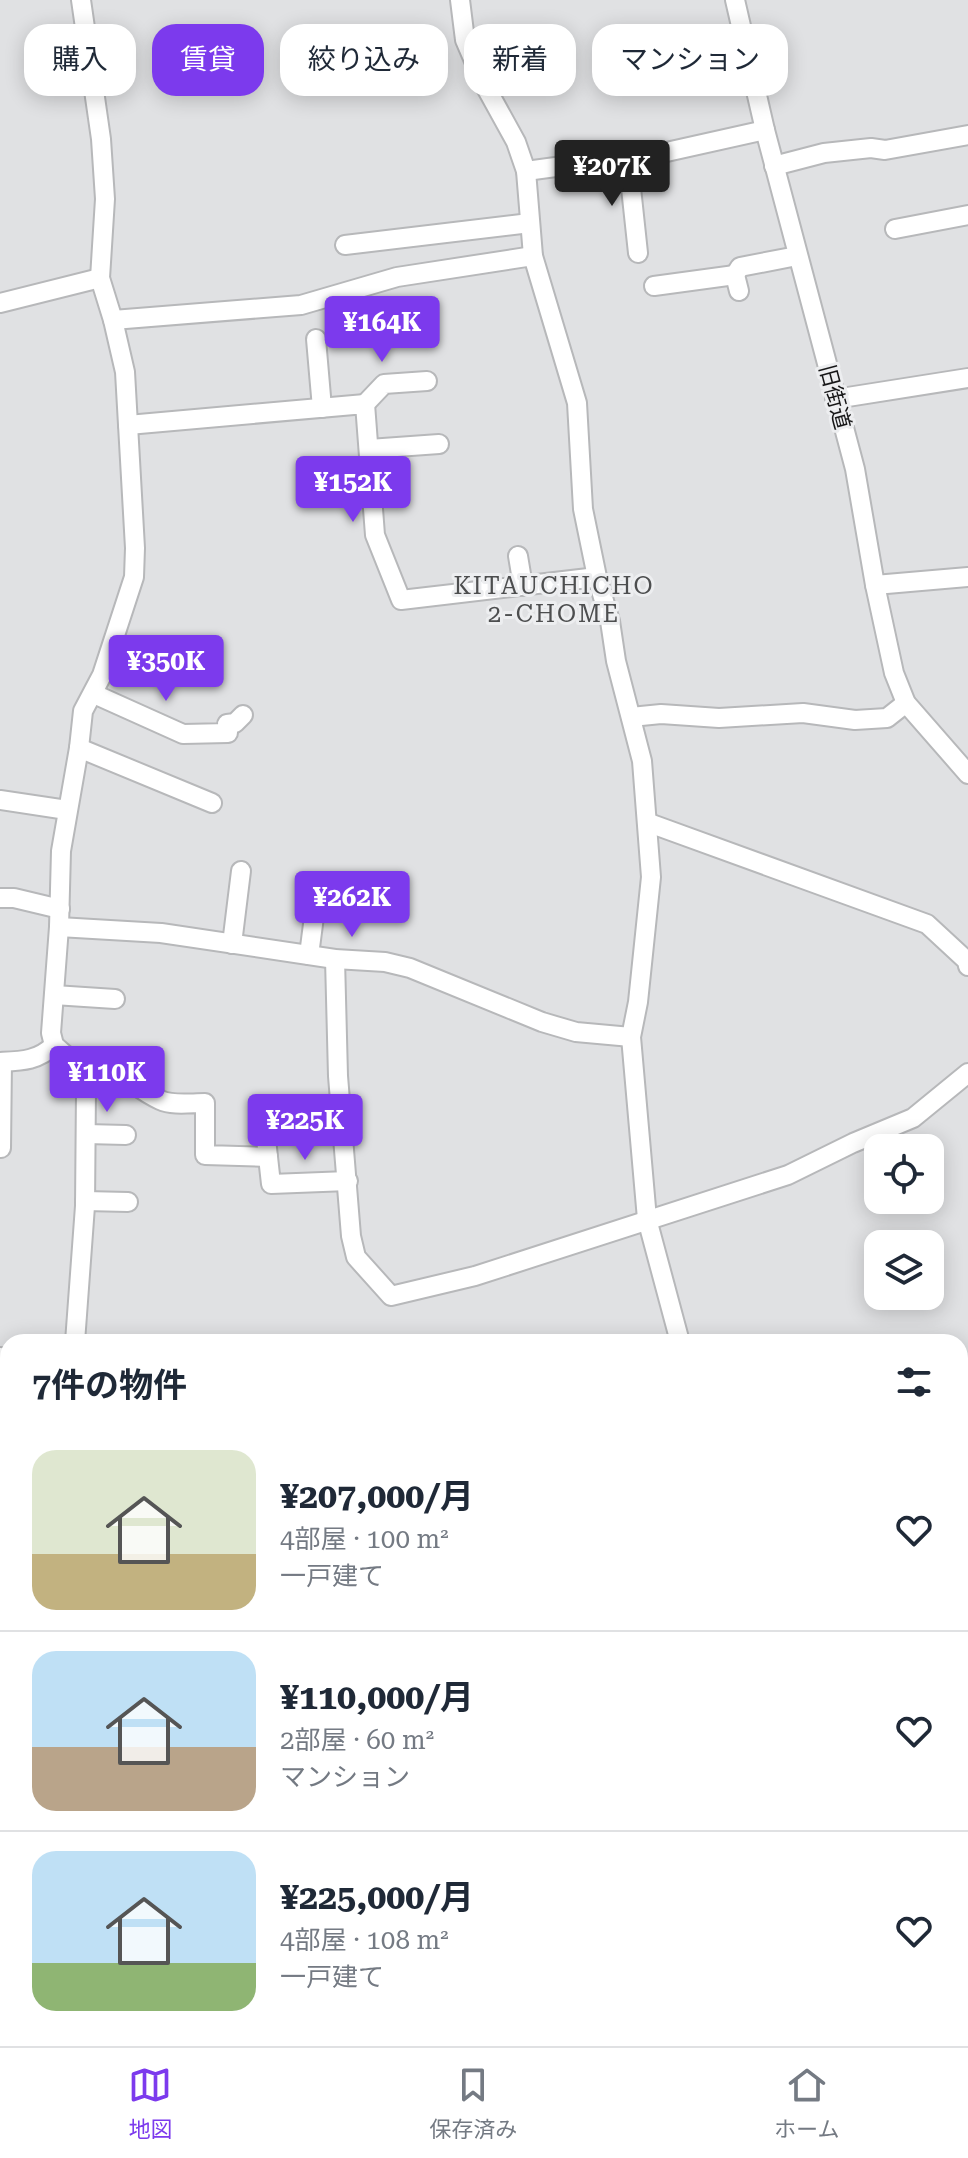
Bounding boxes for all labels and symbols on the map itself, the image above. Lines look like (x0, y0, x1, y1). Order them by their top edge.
pin: ¥207K (556, 140, 668, 208)
pin: ¥164K (326, 296, 438, 364)
street label: 旧街道 (814, 362, 856, 432)
pin: ¥152K (297, 456, 409, 524)
district label: KITAUCHICHO 2-CHOME (453, 572, 655, 628)
pin: ¥350K (110, 635, 222, 703)
pin: ¥262K (296, 871, 408, 939)
pin: ¥110K (51, 1046, 163, 1114)
pin: ¥225K (249, 1094, 361, 1162)

